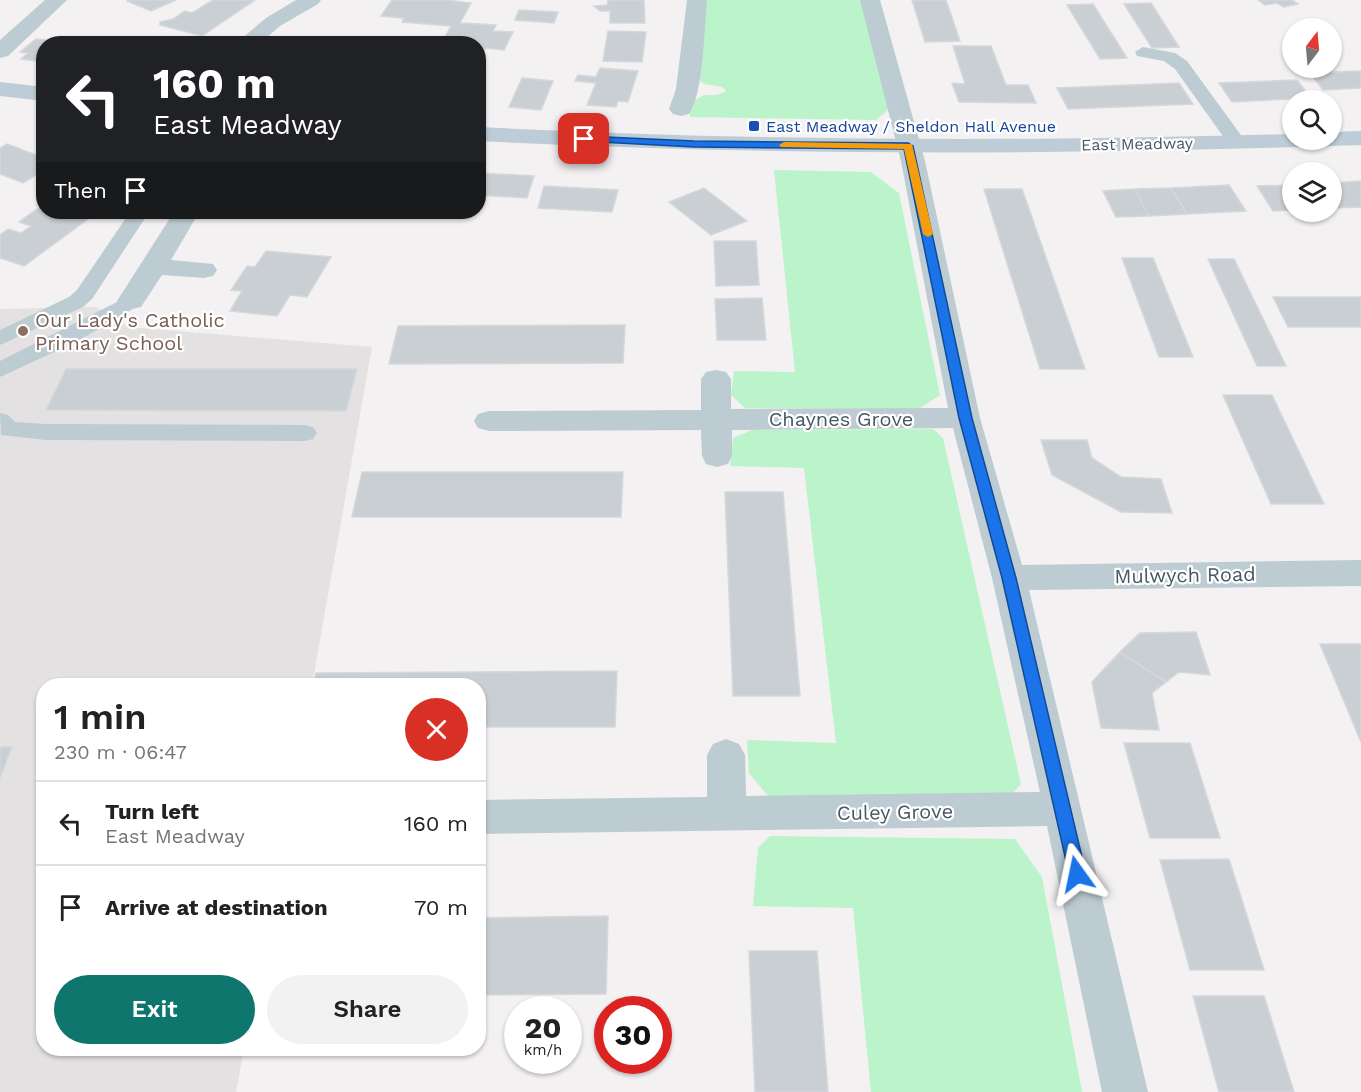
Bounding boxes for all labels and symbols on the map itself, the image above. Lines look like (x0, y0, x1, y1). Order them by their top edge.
north arrow (1282, 18, 1342, 78)
pin (558, 113, 609, 164)
place label: East Meadway / Sheldon Hall Avenue (766, 117, 1056, 136)
marker: East Meadway / Sheldon Hall Avenue (747, 119, 761, 133)
street label: East Meadway (1081, 134, 1194, 154)
place label: Our Lady's Catholic Primary School (35, 308, 225, 355)
marker: Our Lady's Catholic Primary School (16, 324, 30, 338)
street label: Chaynes Grove (769, 407, 913, 431)
street label: Mulwych Road (1114, 562, 1256, 588)
street label: Culey Grove (837, 799, 953, 825)
position arrow (1045, 842, 1109, 906)
speed limit sign: 30 (594, 996, 672, 1074)

